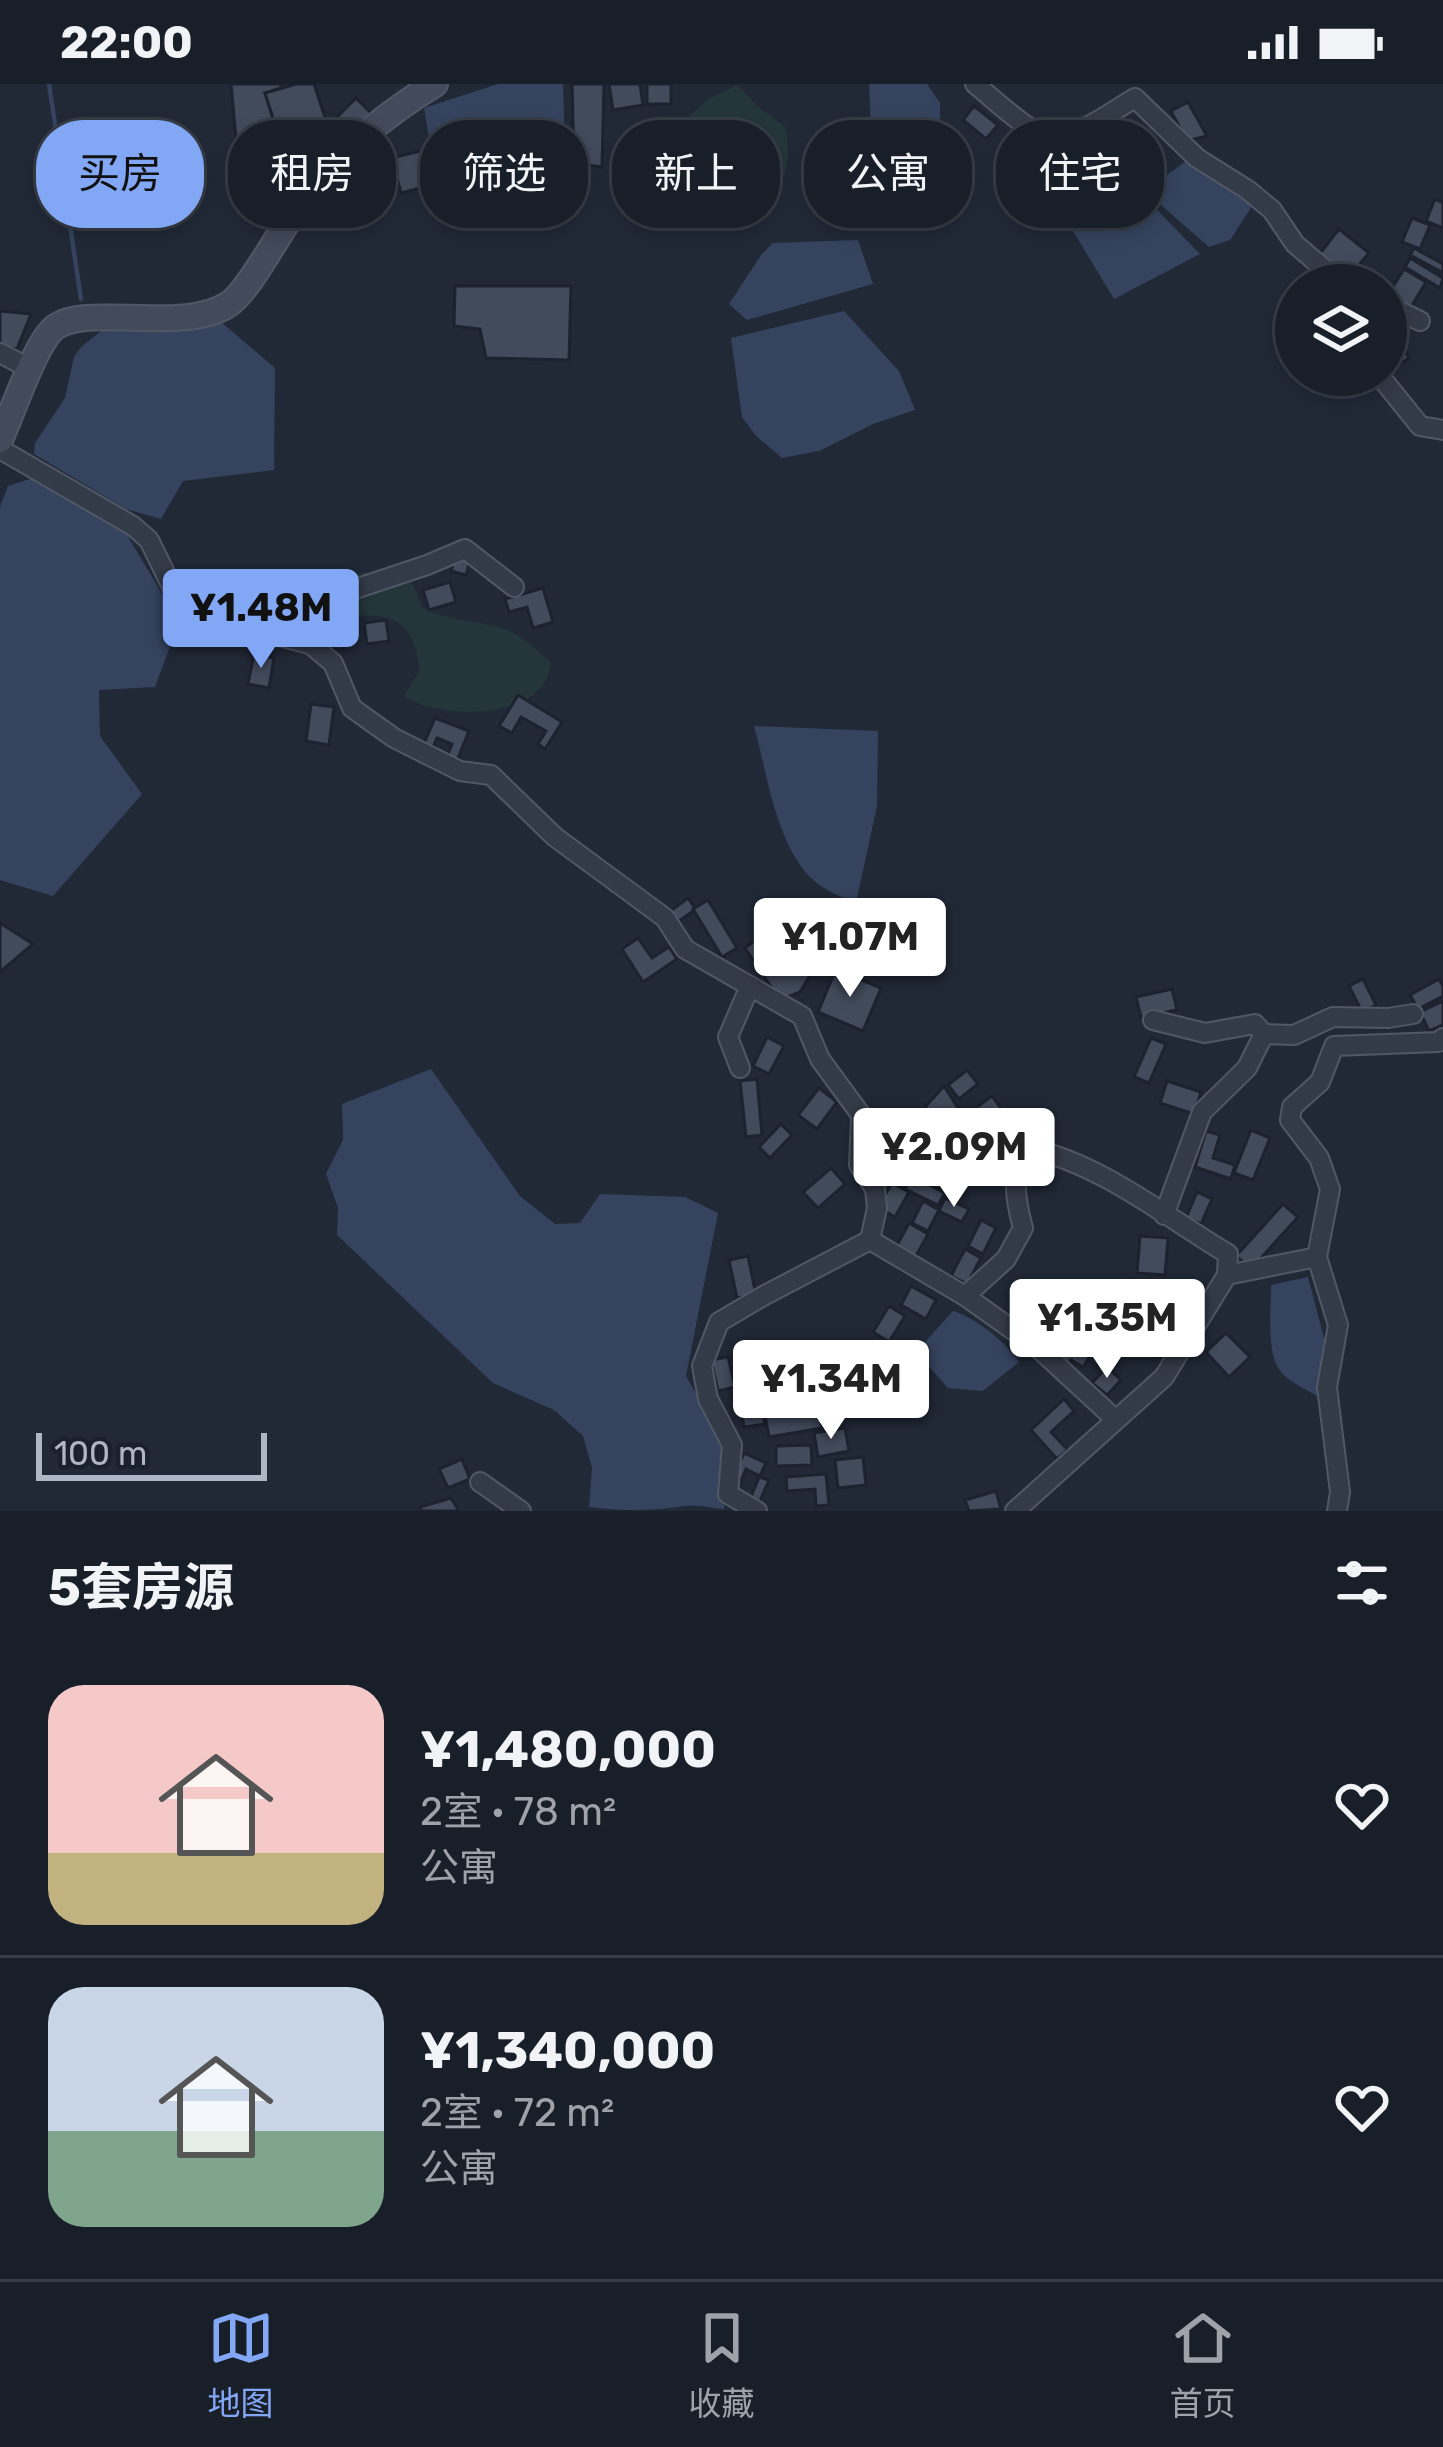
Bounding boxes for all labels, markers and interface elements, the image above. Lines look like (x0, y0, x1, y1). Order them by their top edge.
text: 22:00 (60, 16, 193, 69)
chip: 买房 (36, 120, 204, 228)
chip: 租房 (228, 120, 396, 228)
chip: 筛选 (420, 120, 588, 228)
chip: 新上 (612, 120, 780, 228)
chip: 公寓 (804, 120, 972, 228)
chip: 住宅 (996, 120, 1164, 228)
map controls (1275, 264, 1407, 396)
button: layers (1275, 264, 1407, 396)
pin: ¥1.48M (163, 569, 359, 671)
text: ¥1.48M (190, 585, 332, 631)
pin: ¥1.07M (752, 898, 948, 1000)
text: ¥1.07M (781, 914, 919, 960)
pin: ¥2.09M (856, 1108, 1052, 1210)
text: ¥2.09M (881, 1124, 1027, 1170)
pin: ¥1.35M (1009, 1279, 1205, 1381)
text: ¥1.35M (1037, 1295, 1177, 1341)
pin: ¥1.34M (733, 1340, 929, 1442)
text: ¥1.34M (760, 1356, 902, 1402)
scale bar (36, 1427, 267, 1480)
text: 100 m (54, 1434, 147, 1473)
icon: filters (1329, 1550, 1395, 1616)
text: 5套房源 (48, 1557, 234, 1618)
text: ¥1,480,000 (420, 1719, 716, 1780)
icon: home (144, 1733, 288, 1877)
icon: heart (1329, 1772, 1395, 1838)
text: 2室 · 78 m² (420, 1789, 616, 1835)
text: 公寓 (420, 1845, 498, 1891)
text: ¥1,340,000 (420, 2020, 715, 2081)
icon: home (144, 2035, 288, 2179)
icon: heart (1329, 2074, 1395, 2140)
text: 2室 · 72 m² (420, 2090, 614, 2136)
text: 公寓 (420, 2146, 498, 2192)
tab: 地图 (208, 2305, 274, 2425)
tab: 收藏 (689, 2305, 755, 2425)
tab: 首页 (1170, 2305, 1236, 2425)

